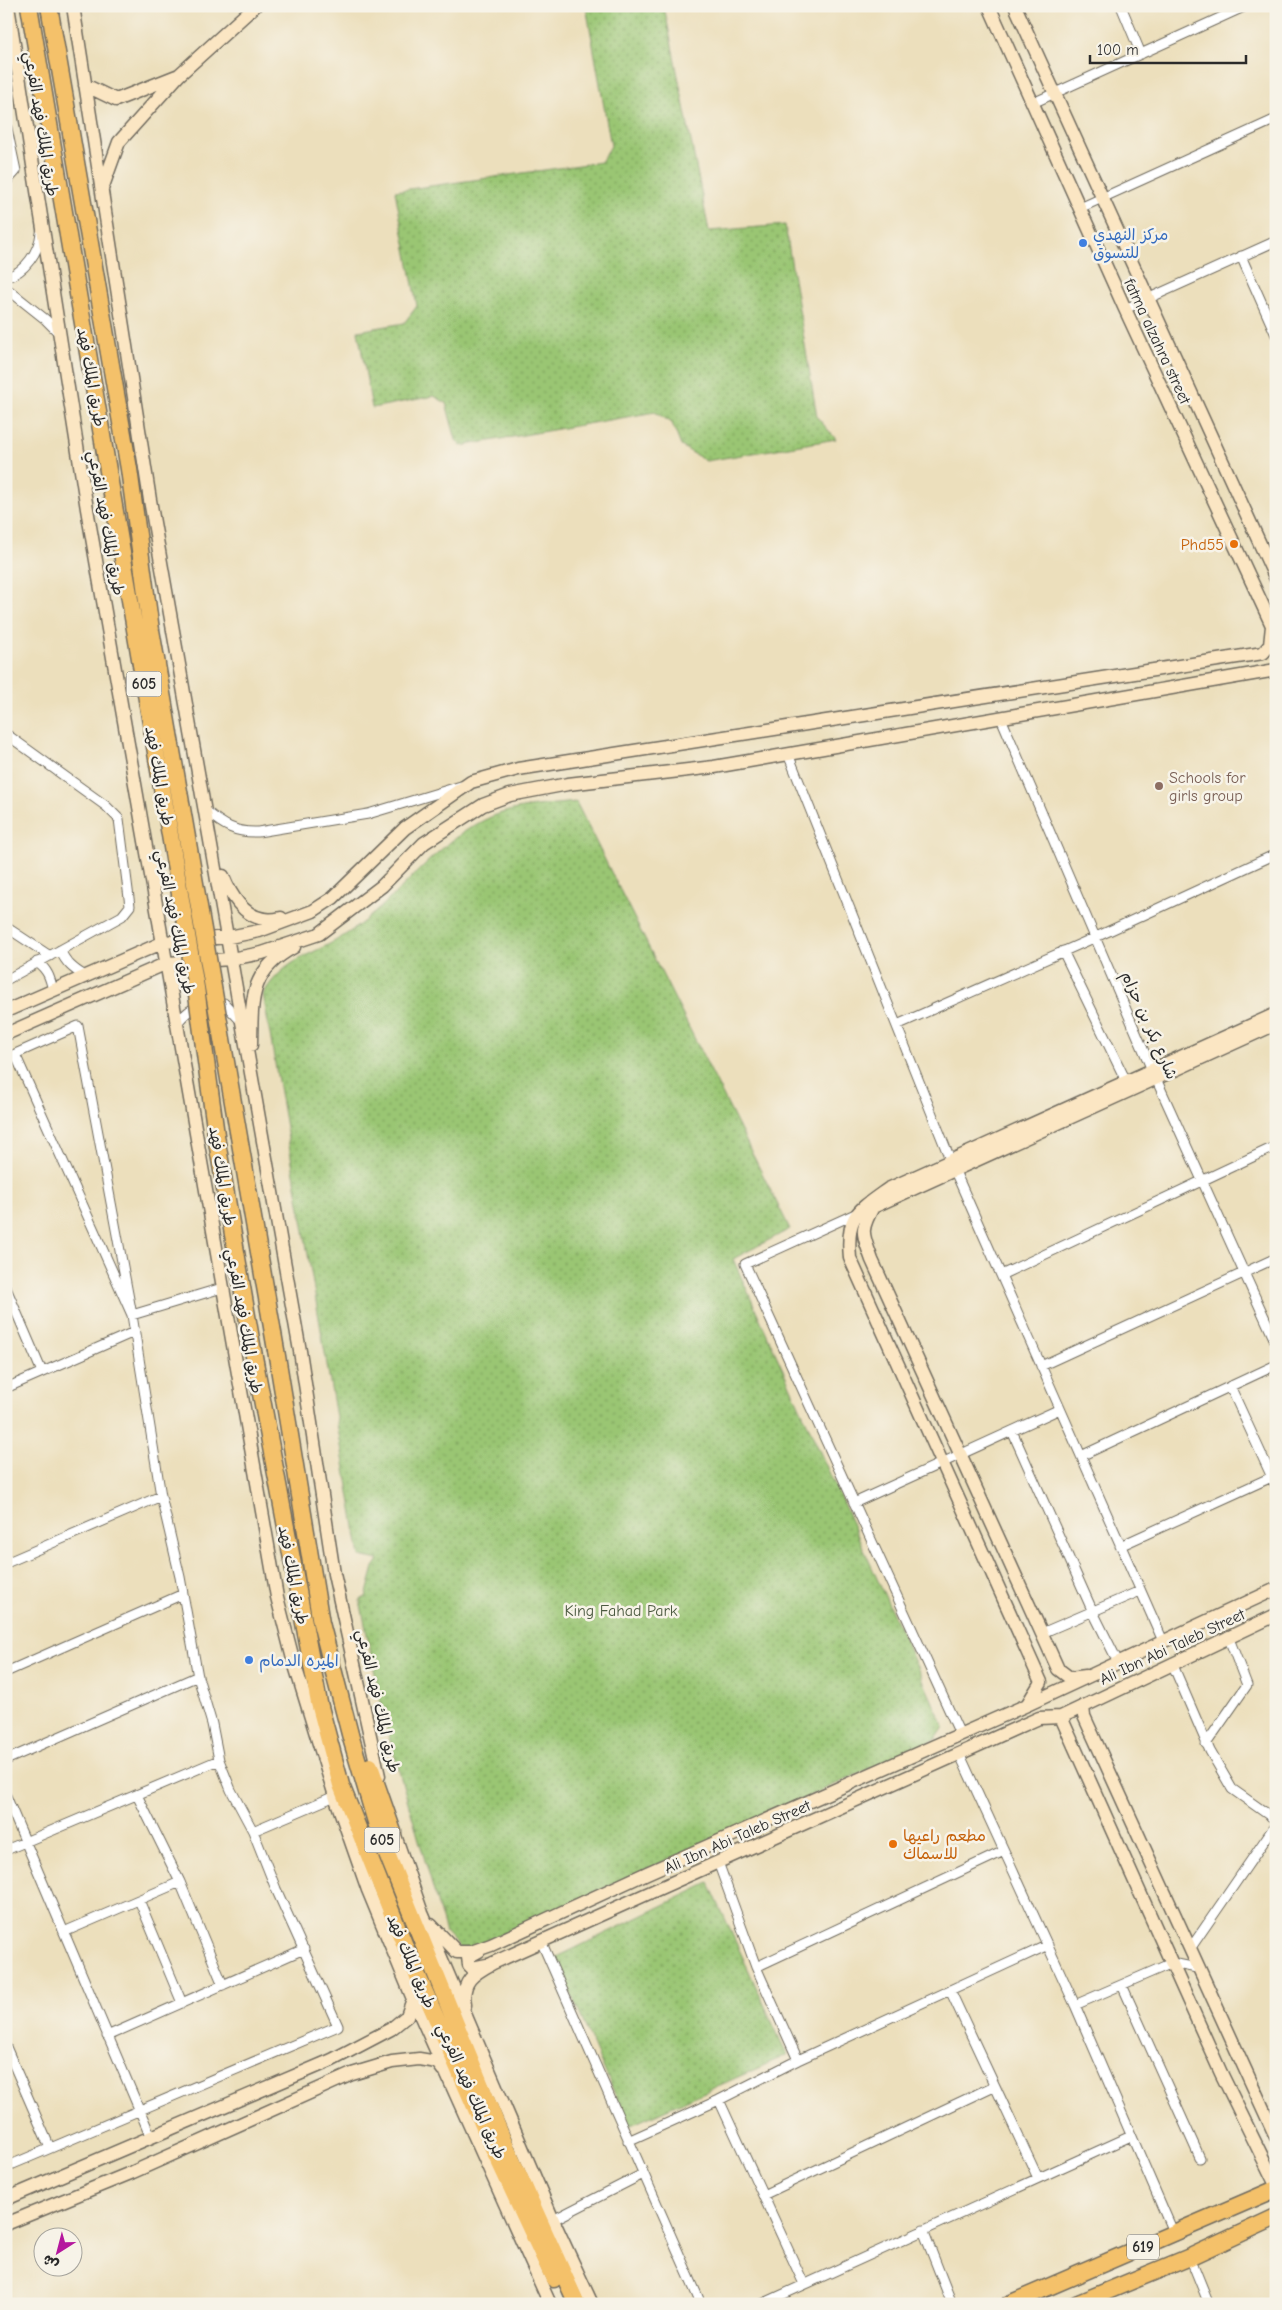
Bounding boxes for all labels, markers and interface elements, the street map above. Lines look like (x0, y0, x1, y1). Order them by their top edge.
scale bar (1090, 32, 1246, 64)
text: 100 m (1097, 41, 1139, 59)
street label: طريق الملك فهد الفرعي (16, 50, 61, 199)
place label: مركز النهدي للتسوق (1093, 226, 1168, 263)
marker: مركز النهدي للتسوق (1077, 237, 1089, 249)
street label: fatma alzahra street (1120, 275, 1194, 407)
street label: طريق الملك فهد (73, 326, 109, 428)
street label: طريق الملك فهد الفرعي (79, 449, 128, 598)
place label: Phd55 (1181, 536, 1224, 554)
marker: Phd55 (1228, 538, 1240, 550)
road number: 605 (126, 672, 162, 696)
street label: طريق الملك فهد (141, 725, 177, 827)
place label: Schools for girls group (1169, 769, 1246, 805)
marker: Schools for girls group (1153, 780, 1165, 792)
street label: طريق الملك فهد الفرعي (147, 848, 198, 997)
street label: شارع بكر بن حزام (1114, 969, 1181, 1083)
street label: طريق الملك فهد (205, 1125, 239, 1227)
street label: طريق الملك فهد الفرعي (217, 1247, 266, 1396)
street label: طريق الملك فهد (275, 1524, 311, 1626)
park label: King Fahad Park (564, 1602, 678, 1620)
street label: Ali Ibn Abi Taleb Street (1097, 1605, 1248, 1689)
street label: طريق الملك فهد الفرعي (348, 1628, 403, 1776)
place label: الميره الدمام (259, 1652, 339, 1673)
marker: الميره الدمام (243, 1654, 255, 1666)
street label: Ali Ibn Abi Taleb Street (661, 1796, 814, 1877)
place label: مطعم راعيها للاسماك (903, 1827, 986, 1863)
road number: 605 (364, 1828, 400, 1852)
marker: مطعم راعيها للاسماك (887, 1838, 899, 1850)
street label: طريق الملك فهد (383, 1912, 439, 2011)
street label: طريق الملك فهد الفرعي (428, 2021, 509, 2164)
north arrow (32, 2228, 82, 2278)
road number: 619 (1127, 2234, 1159, 2260)
text: ش (39, 2251, 62, 2274)

